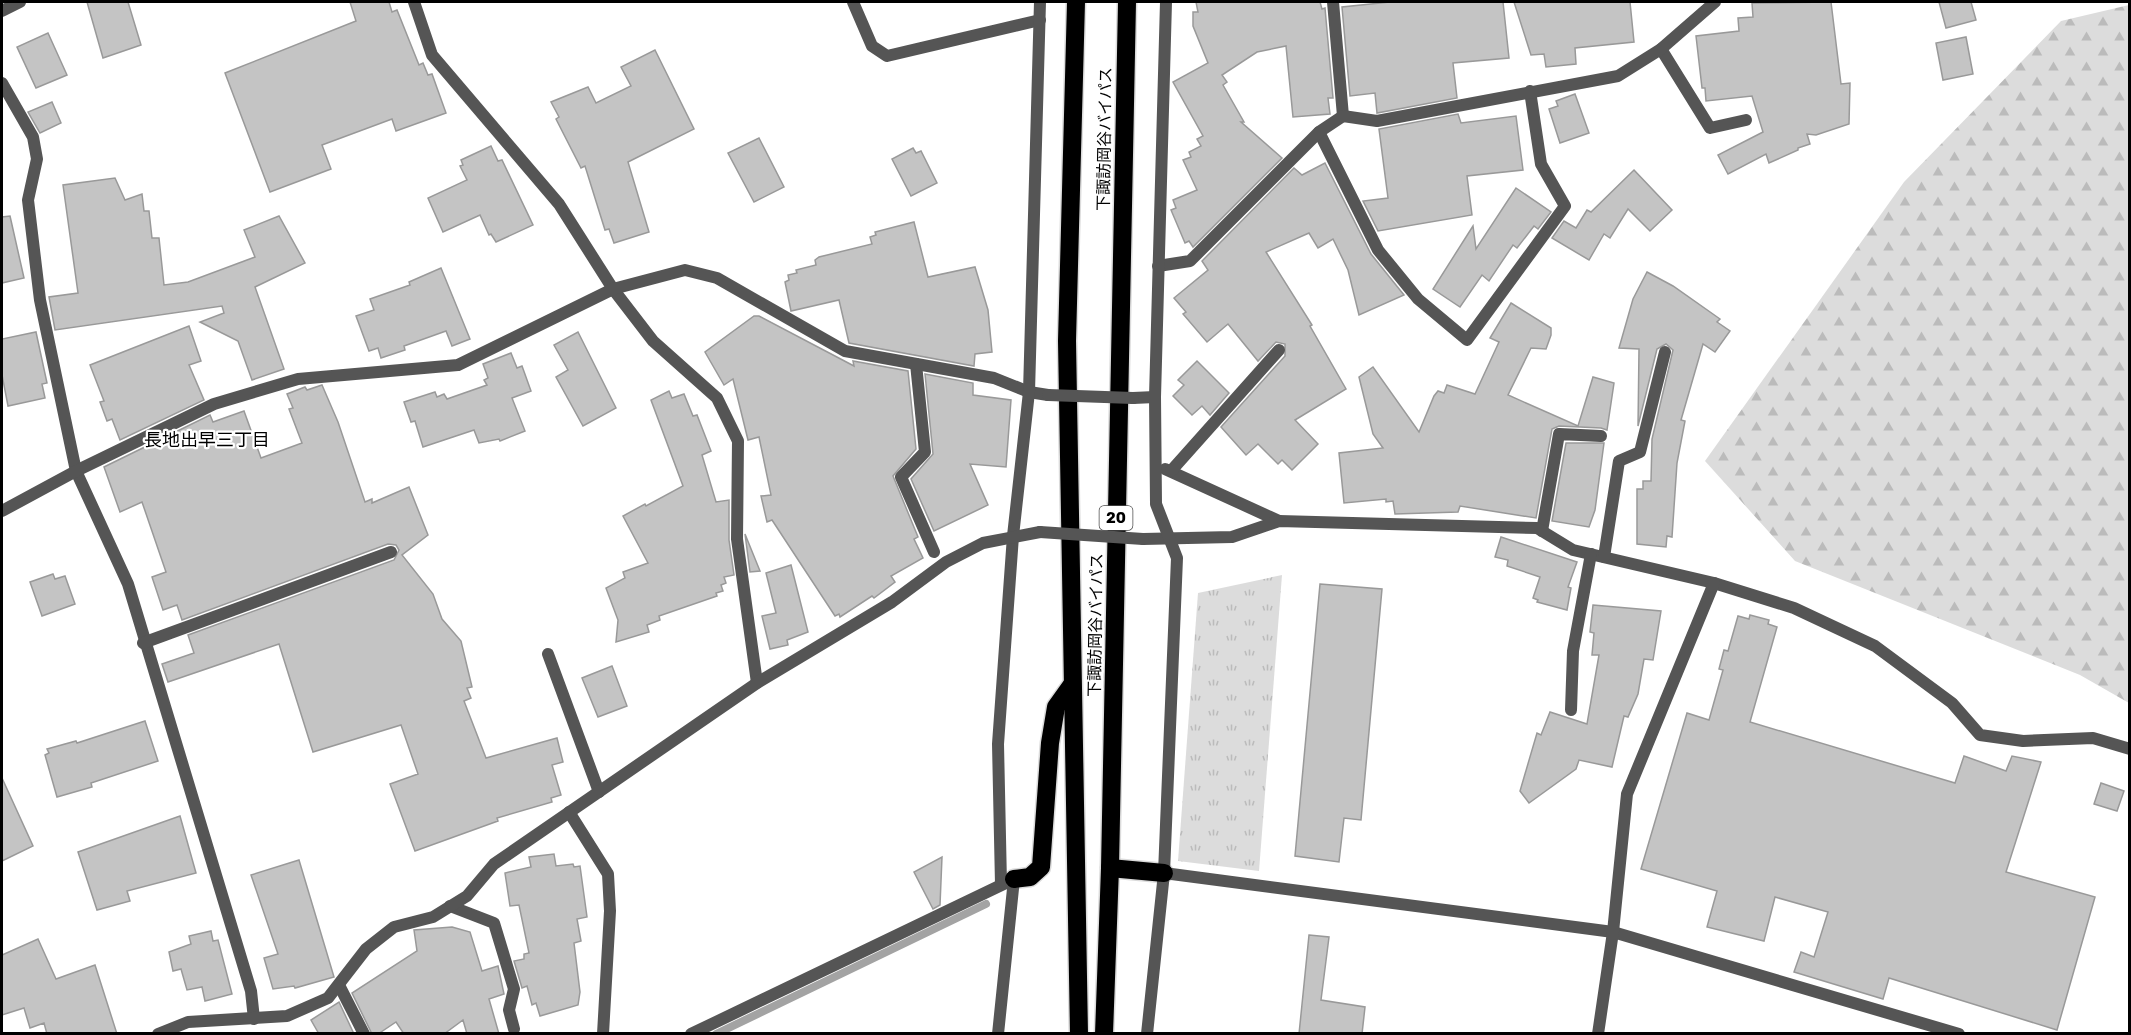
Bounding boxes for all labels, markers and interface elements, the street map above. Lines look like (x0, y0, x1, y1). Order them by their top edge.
street label: 下諏訪岡谷バイパス (1094, 67, 1115, 211)
district label: 長地出早三丁目 (144, 429, 270, 451)
road number: 20 (1100, 506, 1132, 530)
street label: 下諏訪岡谷バイパス (1085, 553, 1106, 697)

